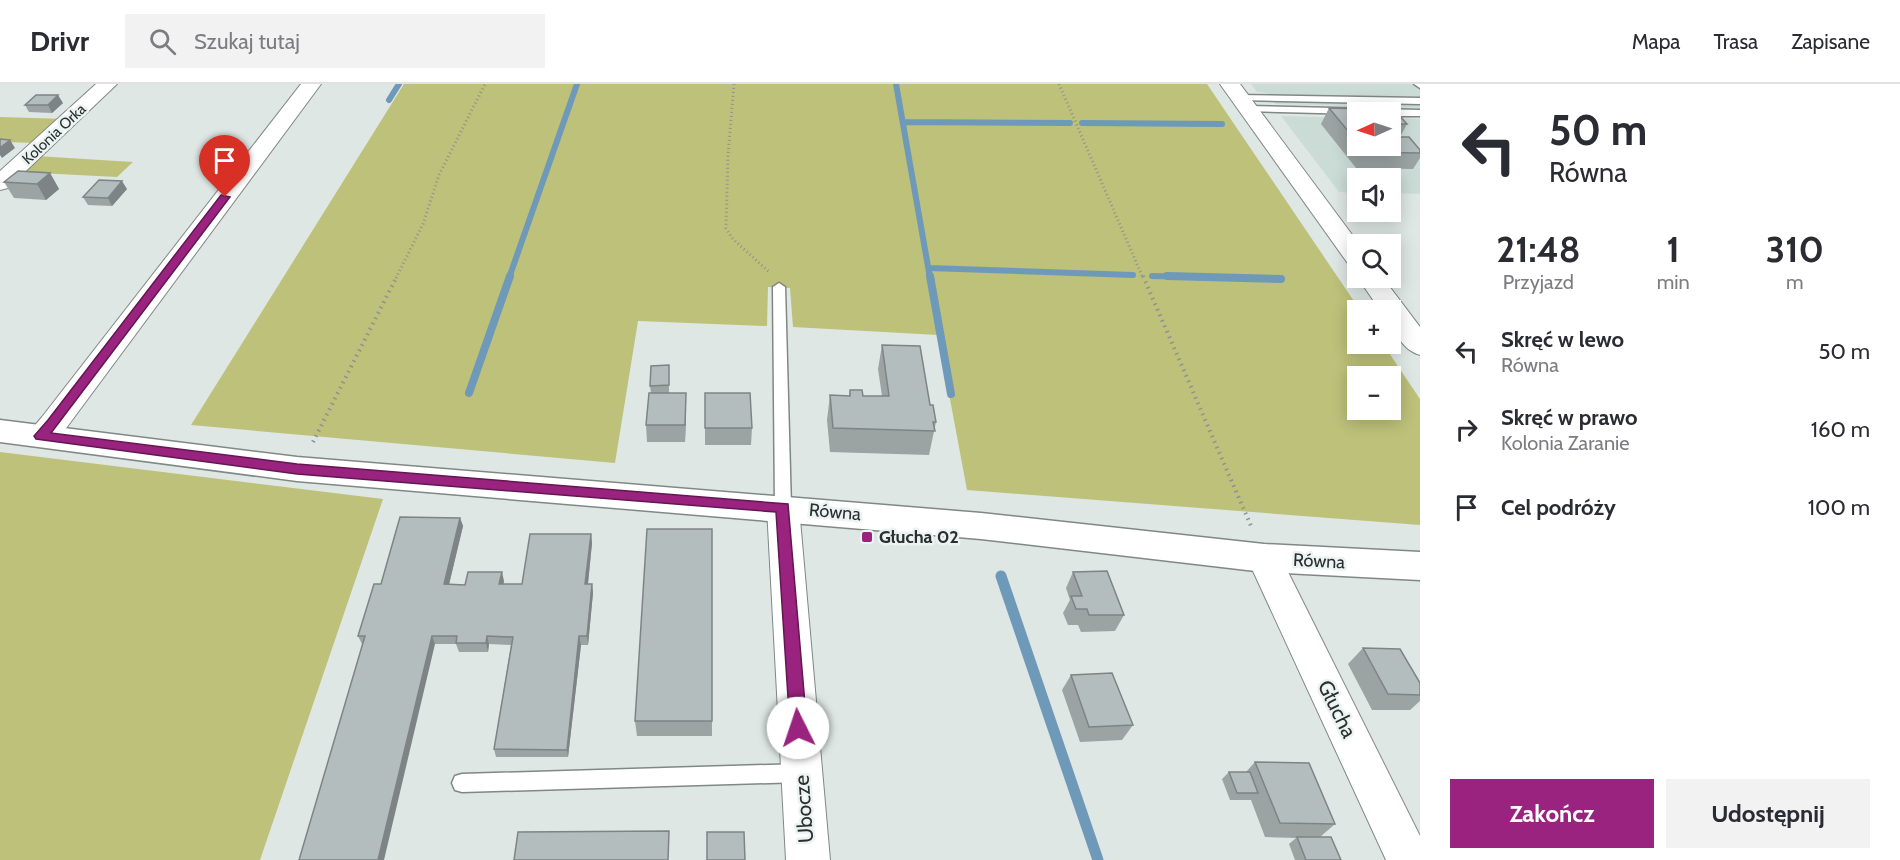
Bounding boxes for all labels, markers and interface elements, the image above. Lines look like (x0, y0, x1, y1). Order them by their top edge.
search box (125, 14, 545, 68)
text: Drivr (30, 24, 89, 58)
icon: search (146, 25, 179, 58)
text: Szukaj tutaj (194, 28, 300, 55)
text: Mapa (1632, 29, 1680, 54)
text: Trasa (1713, 29, 1758, 54)
text: Zapisane (1791, 29, 1870, 54)
street label: Kolonia Orka (19, 100, 90, 168)
north arrow (1347, 102, 1401, 156)
map controls (1347, 102, 1401, 420)
text: 50 m (1549, 104, 1647, 156)
icon: left (1450, 108, 1528, 186)
pin (199, 135, 250, 197)
icon: arrive (208, 144, 241, 177)
text: Równa (1549, 156, 1627, 189)
button: sound (1347, 168, 1401, 222)
text: 21:48 (1496, 227, 1581, 271)
text: 1 (1667, 227, 1680, 271)
text: 310 (1766, 227, 1824, 271)
button: search (1347, 234, 1401, 288)
text: Przyjazd (1503, 270, 1574, 294)
text: min (1657, 270, 1690, 294)
text: m (1786, 270, 1804, 294)
button: + (1347, 300, 1401, 354)
text: Skręć w lewo (1501, 326, 1624, 353)
icon: left (1450, 335, 1483, 368)
text: 50 m (1818, 338, 1870, 365)
text: Równa (1501, 353, 1559, 377)
button: − (1347, 366, 1401, 420)
text: Skręć w prawo (1501, 404, 1638, 431)
icon: right (1450, 413, 1483, 446)
text: 160 m (1811, 416, 1870, 443)
text: Kolonia Zaranie (1501, 431, 1630, 455)
icon: arrive (1450, 491, 1483, 524)
text: Cel podróży (1501, 494, 1616, 521)
text: 100 m (1808, 494, 1870, 521)
street label: Równa (808, 499, 862, 525)
place label: Głucha 02 (879, 526, 959, 548)
marker: Głucha 02 (860, 530, 874, 544)
street label: Równa (1292, 549, 1346, 573)
street label: Głucha (1313, 676, 1362, 742)
position arrow (766, 696, 830, 760)
street label: Ubocze (789, 774, 818, 844)
button: Zakończ (1450, 779, 1654, 848)
button: Udostępnij (1666, 779, 1870, 848)

